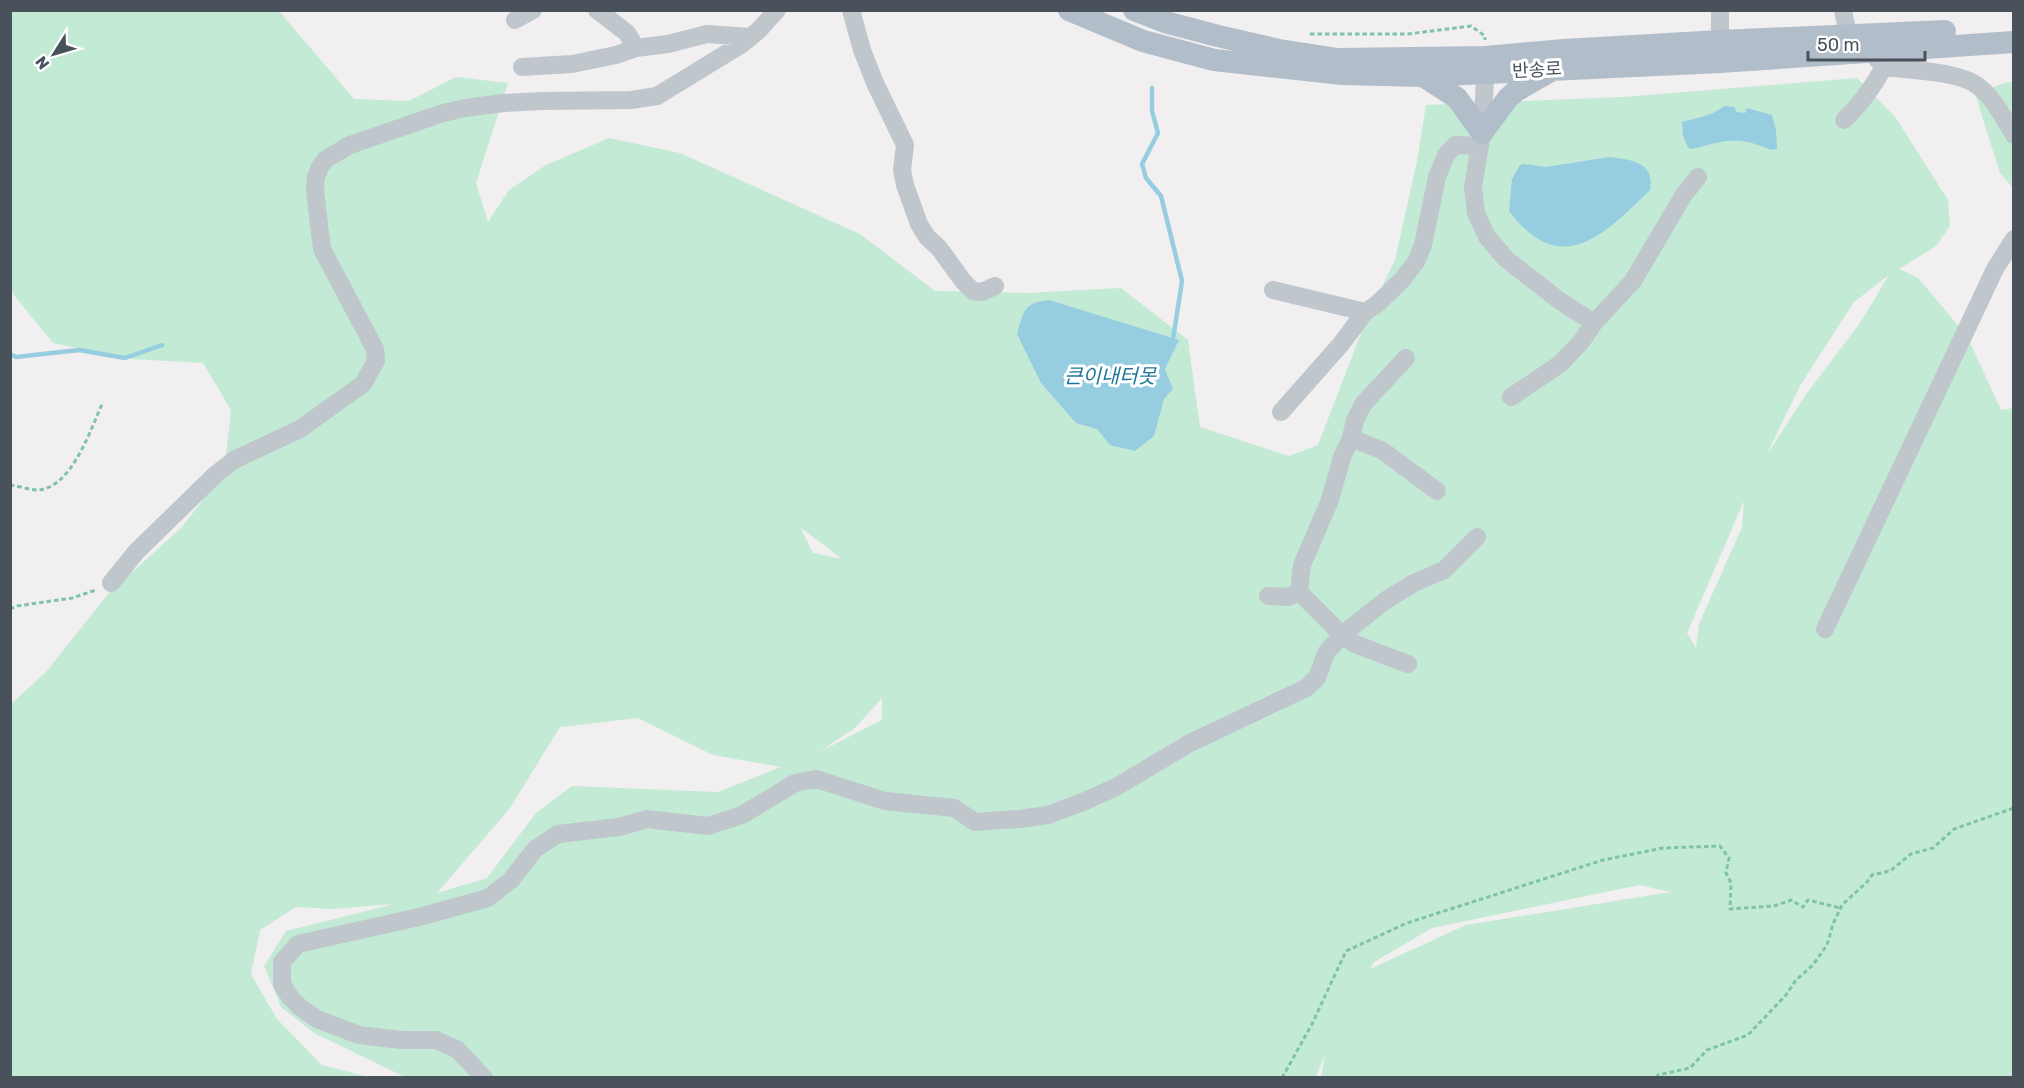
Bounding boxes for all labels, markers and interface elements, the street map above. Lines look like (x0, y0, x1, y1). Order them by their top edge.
north arrow (24, 24, 84, 84)
scale bar (1808, 24, 1925, 62)
text: 50 m (1817, 34, 1860, 56)
text: N (31, 52, 53, 73)
street label: 반송로 (1512, 58, 1562, 82)
water label: 큰이내터못 (1064, 364, 1158, 388)

